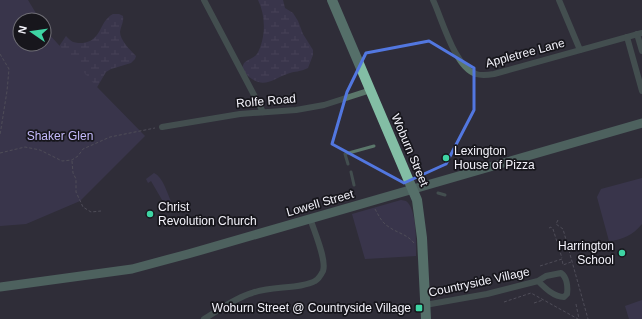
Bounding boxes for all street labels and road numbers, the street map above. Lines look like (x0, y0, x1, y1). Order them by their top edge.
street label: Appletree Lane (484, 36, 566, 70)
street label: Rolfe Road (235, 91, 297, 111)
street label: Woburn Street (388, 112, 432, 189)
street label: Lowell Street (285, 187, 356, 219)
street label: Countryside Village (427, 264, 531, 300)

